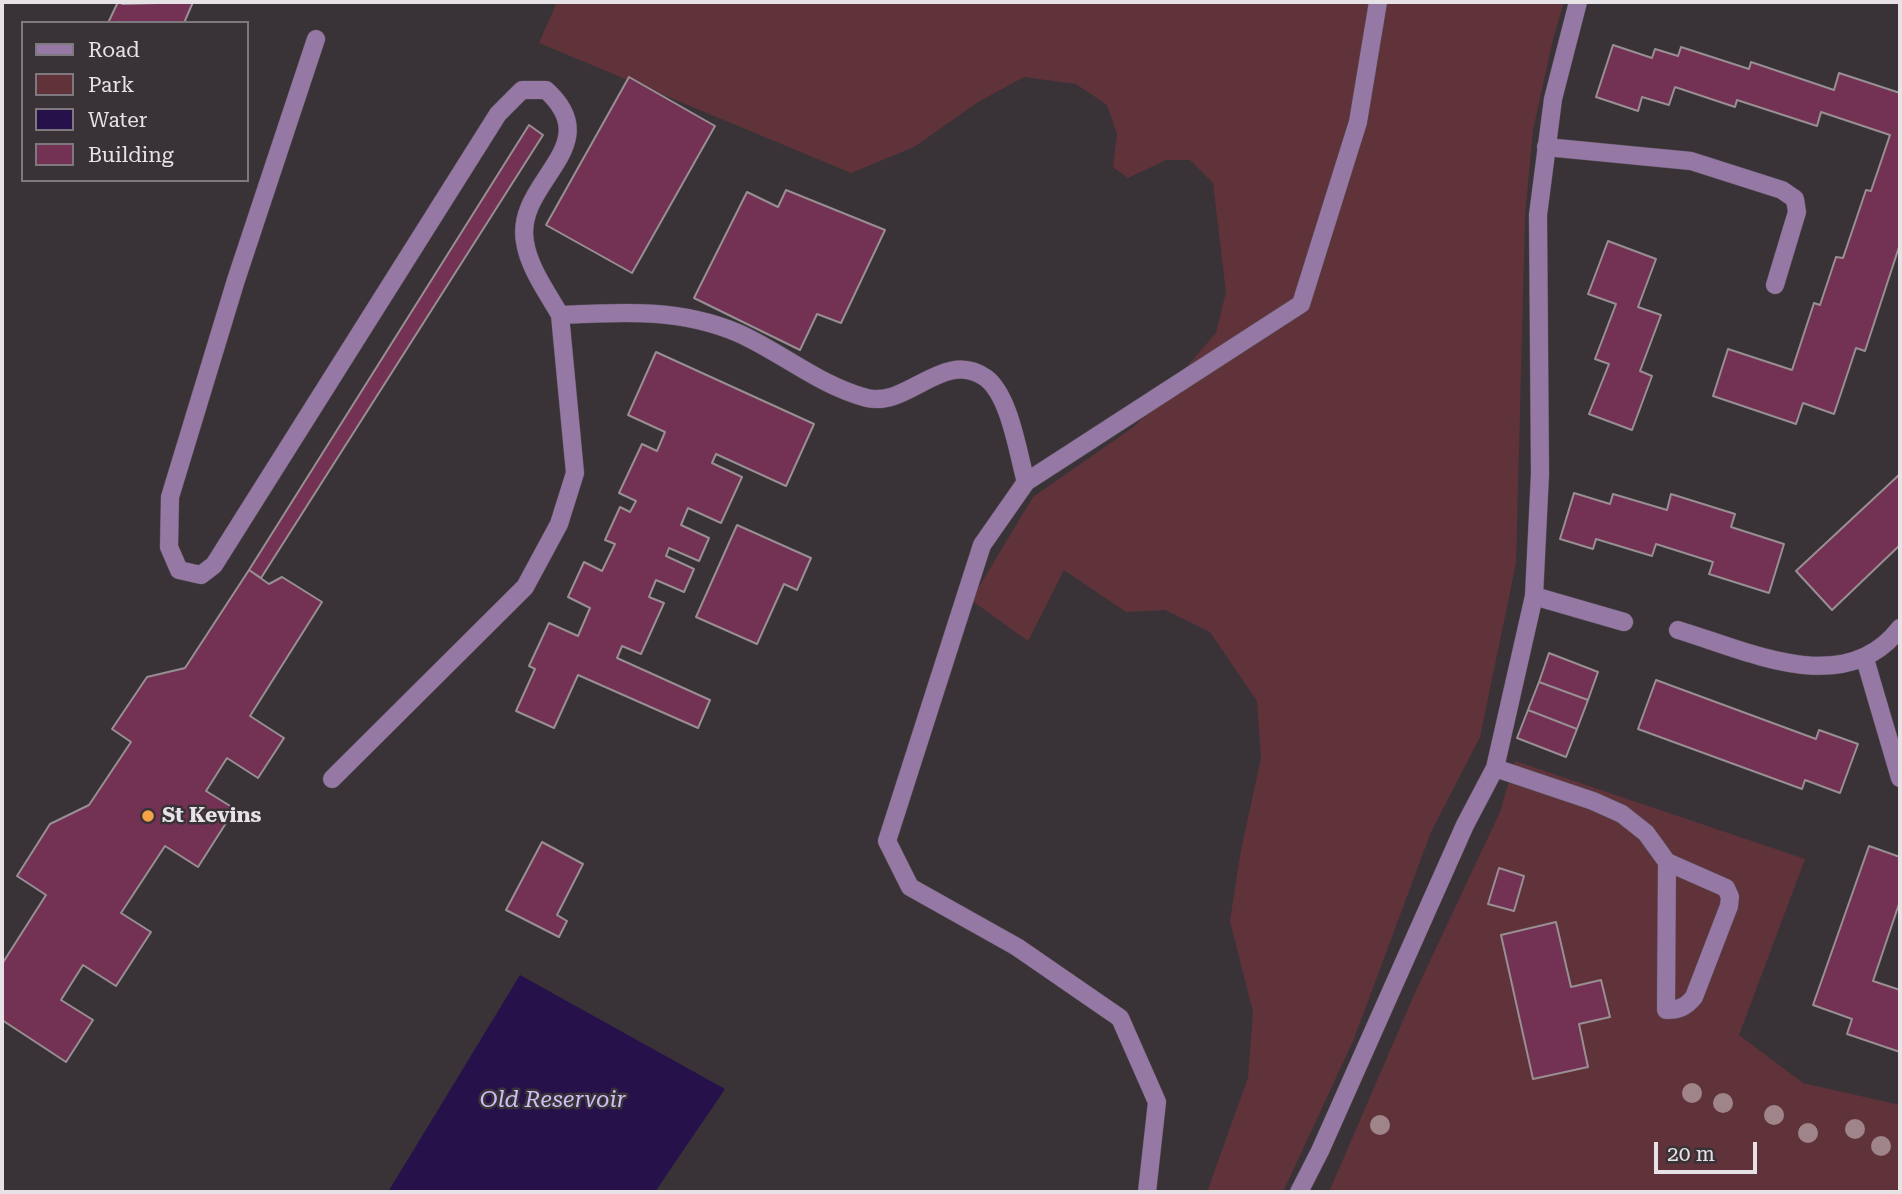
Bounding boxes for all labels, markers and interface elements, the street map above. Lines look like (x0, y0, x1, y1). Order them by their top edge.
legend (21, 21, 248, 182)
text: Road (88, 38, 140, 62)
text: Park (88, 73, 134, 97)
text: Water (88, 108, 147, 132)
text: Building (88, 143, 174, 167)
place label: St Kevins (162, 803, 261, 829)
marker: St Kevins (140, 808, 156, 824)
water label: Old Reservoir (480, 1086, 626, 1114)
scale bar (1657, 1128, 1760, 1172)
text: 20 m (1667, 1142, 1715, 1166)

